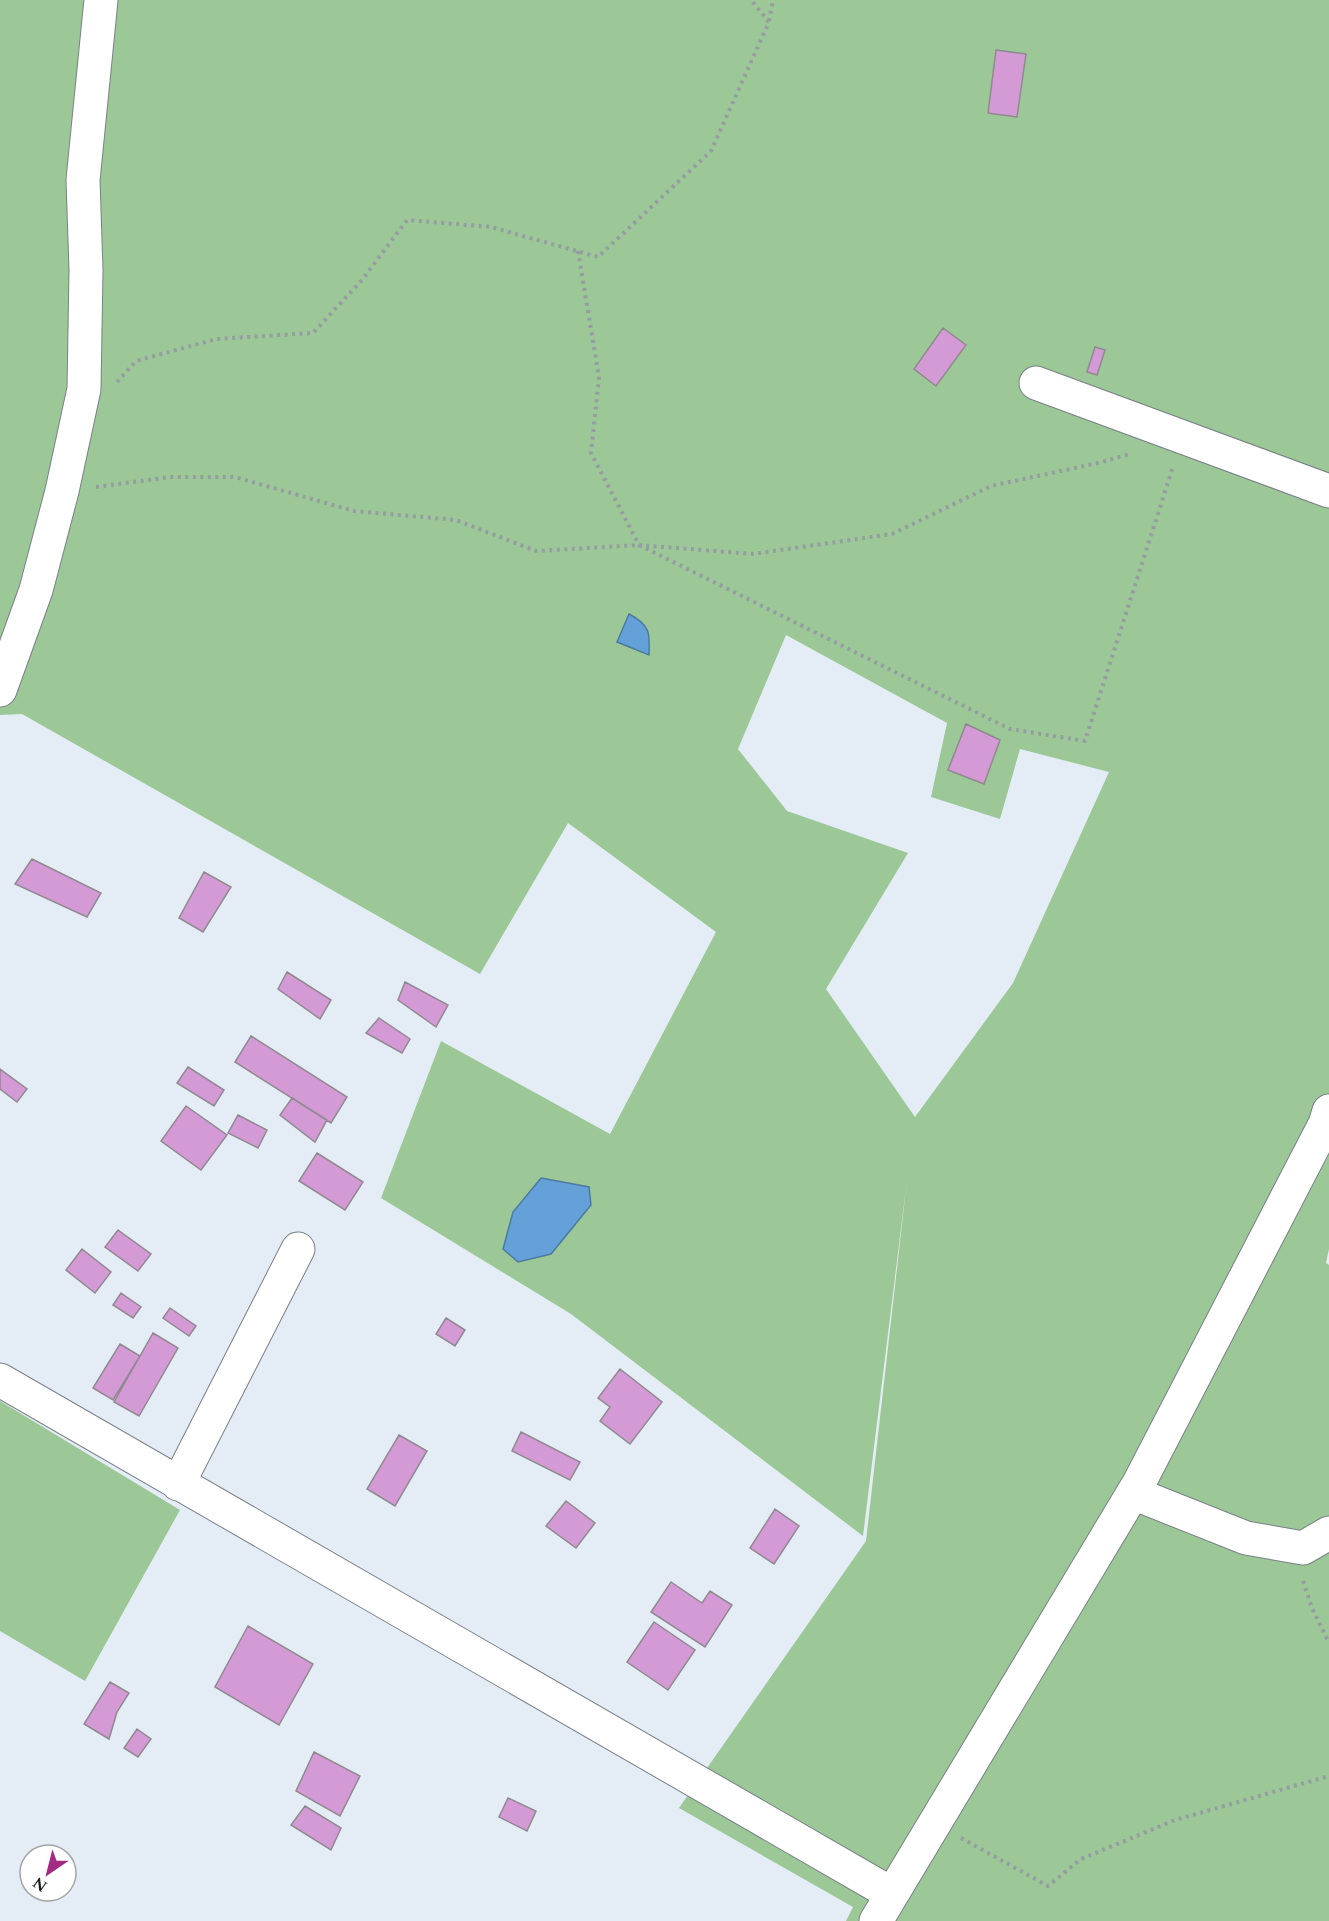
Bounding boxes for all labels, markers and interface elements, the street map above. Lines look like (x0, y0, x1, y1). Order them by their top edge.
north arrow (18, 1843, 78, 1903)
text: N (28, 1871, 52, 1898)

